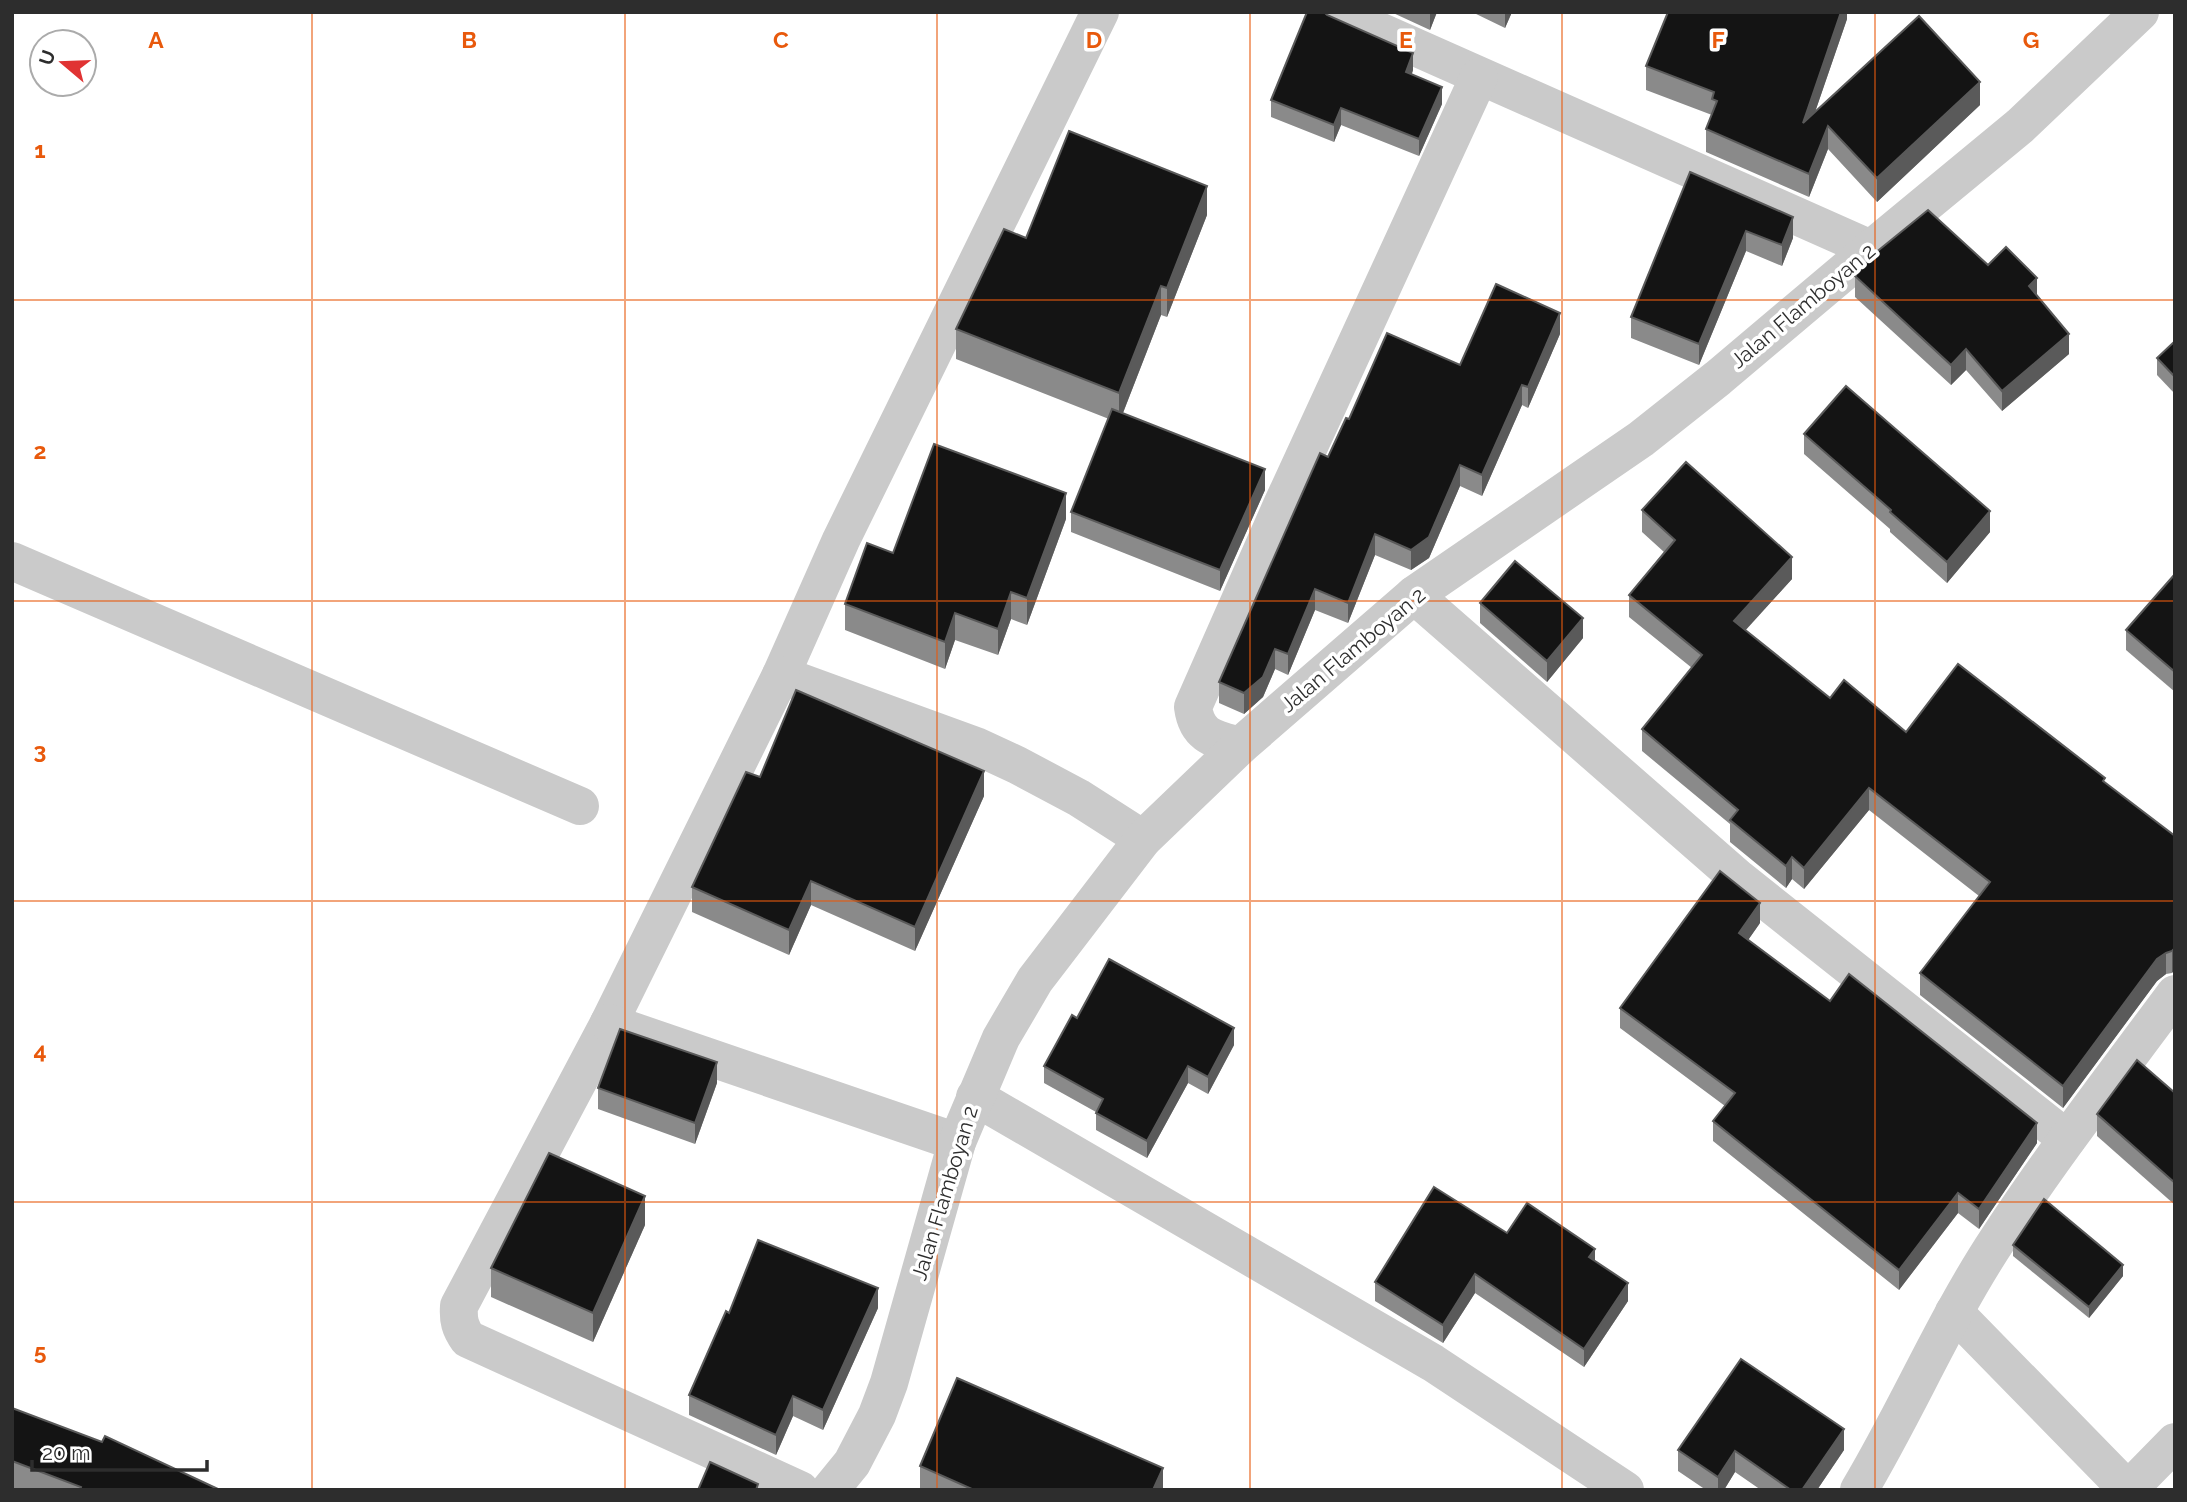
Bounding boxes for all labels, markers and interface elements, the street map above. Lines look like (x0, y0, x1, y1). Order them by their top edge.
text: A (148, 26, 164, 53)
text: B (461, 26, 477, 53)
text: C (773, 26, 789, 53)
text: D (1086, 26, 1102, 53)
text: E (1399, 26, 1413, 53)
text: F (1711, 26, 1725, 53)
text: G (2023, 26, 2039, 53)
north arrow (28, 28, 98, 98)
text: U (34, 47, 60, 68)
text: 1 (34, 136, 46, 163)
street label: Jalan Flamboyan 2 (1725, 238, 1880, 373)
text: 2 (34, 437, 46, 464)
street label: Jalan Flamboyan 2 (1275, 582, 1430, 717)
text: 3 (34, 737, 46, 764)
text: 4 (33, 1037, 47, 1064)
street label: Jalan Flamboyan 2 (906, 1103, 983, 1283)
text: 5 (34, 1338, 47, 1365)
scale bar (32, 1428, 206, 1472)
text: 20 m (42, 1440, 90, 1465)

